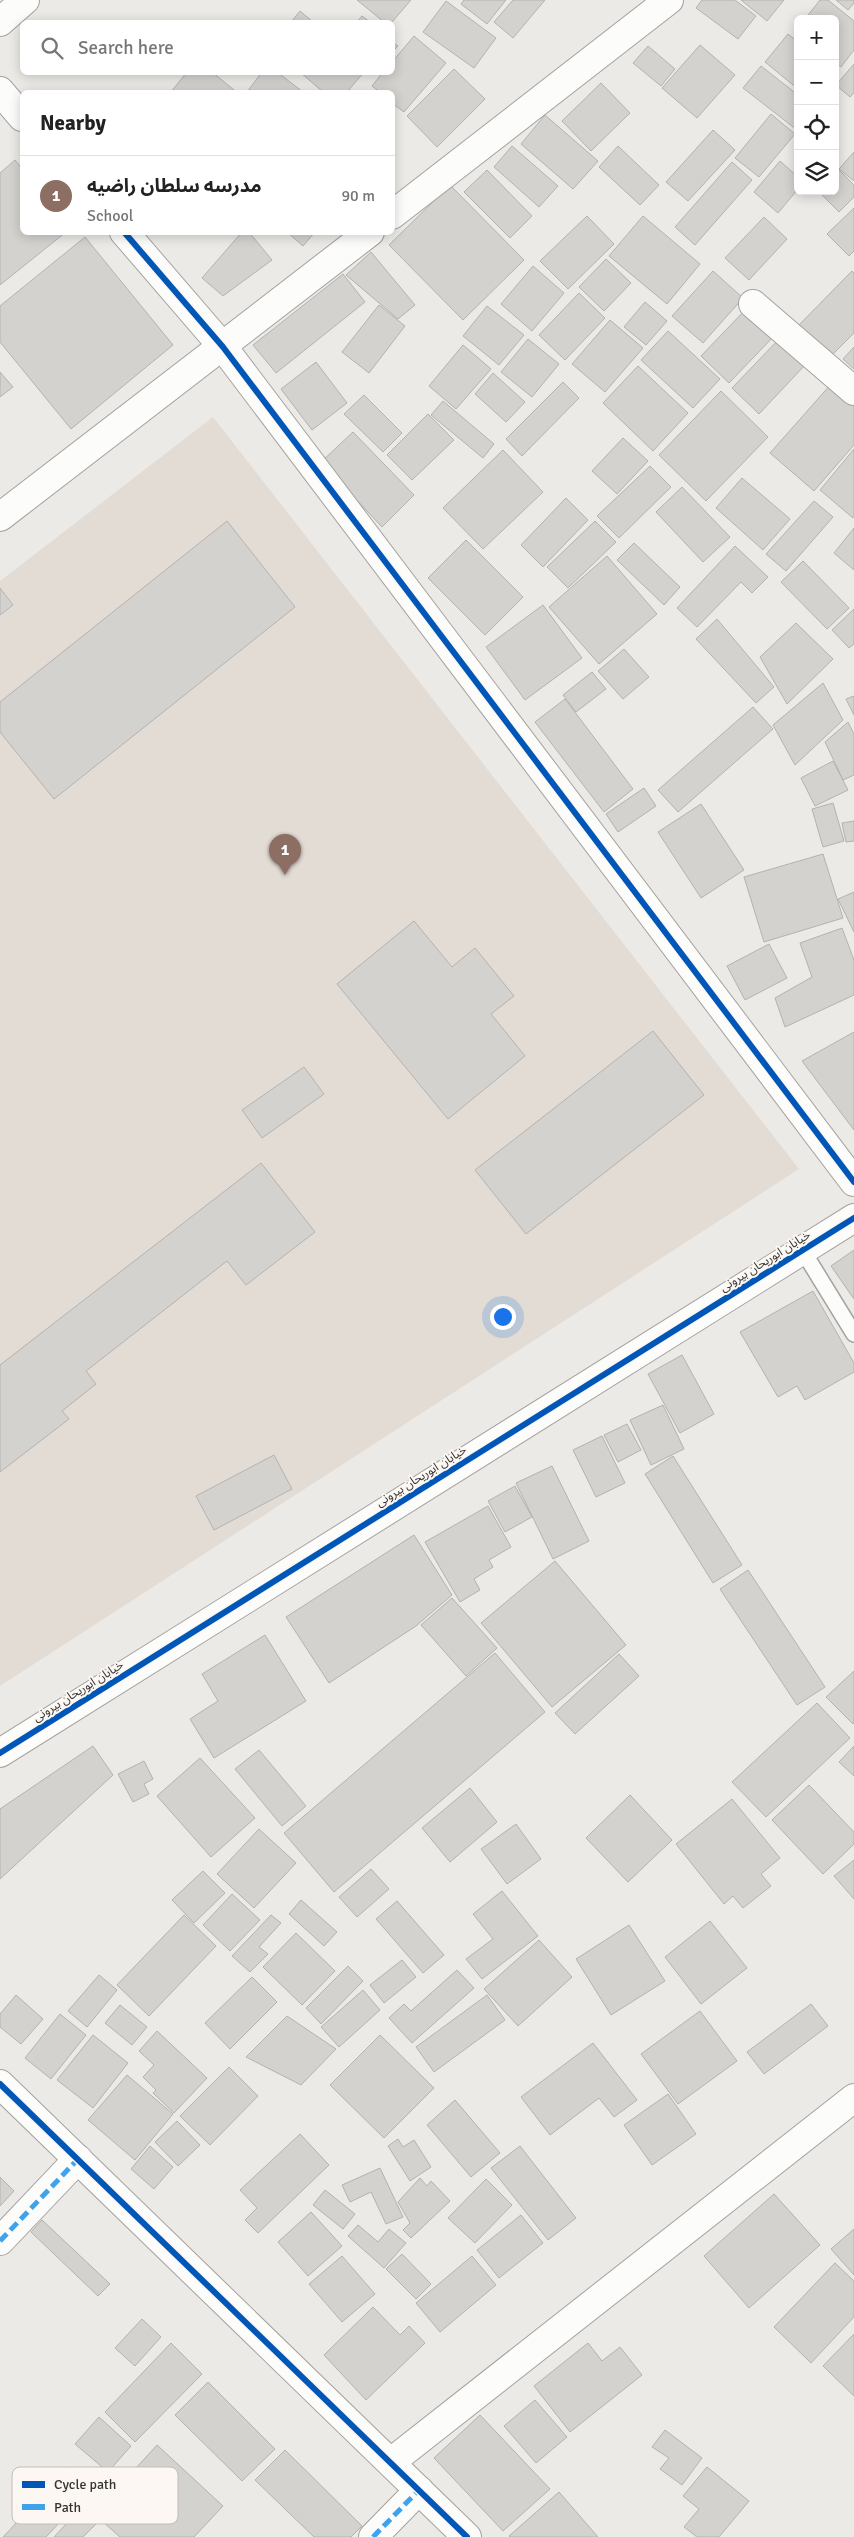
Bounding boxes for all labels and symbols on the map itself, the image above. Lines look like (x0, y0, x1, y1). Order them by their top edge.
pin: 1 (269, 834, 301, 875)
street label: خیابان ابوریحان بیرونی (717, 1228, 813, 1295)
your location (490, 1304, 516, 1330)
street label: خیابان ابوریحان بیرونی (373, 1443, 469, 1510)
street label: خیابان ابوریحان بیرونی (30, 1658, 126, 1725)
legend (12, 2467, 178, 2524)
text: Cycle path (54, 2476, 116, 2493)
text: Path (54, 2499, 81, 2516)

